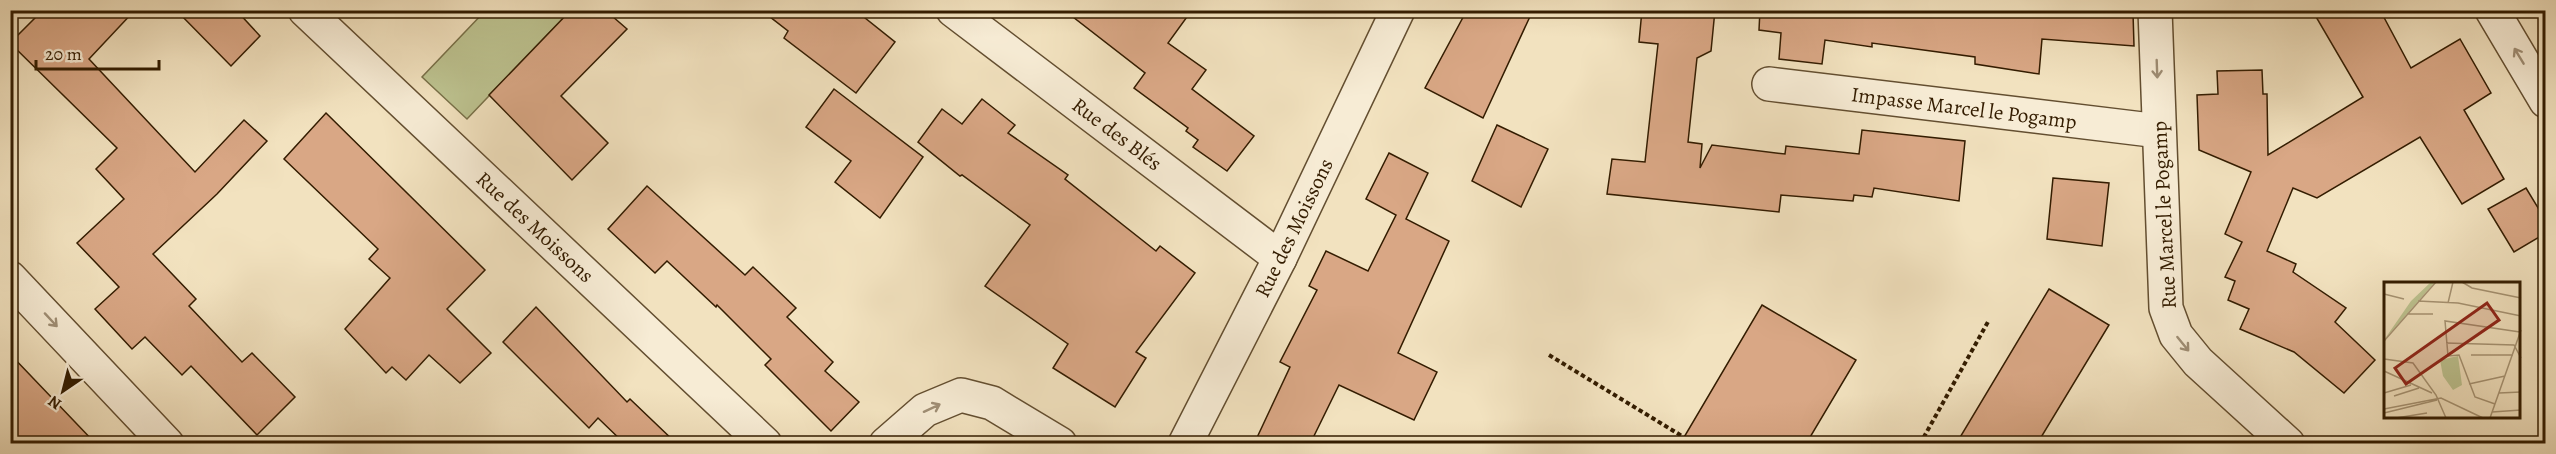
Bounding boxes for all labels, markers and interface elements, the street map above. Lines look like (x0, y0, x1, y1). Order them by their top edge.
scale bar (36, 33, 159, 71)
text: 20 m (45, 42, 82, 66)
one-way arrow (2512, 48, 2524, 65)
one-way arrow (2151, 58, 2163, 78)
street label: Impasse Marcel le Pogamp (1850, 80, 2078, 136)
street label: Rue des Blés (1066, 91, 1168, 177)
street label: Rue Marcel le Pogamp (2145, 120, 2183, 310)
street label: Rue des Moissons (1248, 154, 1340, 302)
street label: Rue des Moissons (470, 165, 600, 289)
inset map (2384, 282, 2520, 418)
one-way arrow (43, 313, 58, 328)
one-way arrow (2176, 335, 2189, 351)
north arrow (33, 361, 93, 421)
text: N (44, 390, 66, 415)
one-way arrow (923, 401, 941, 413)

